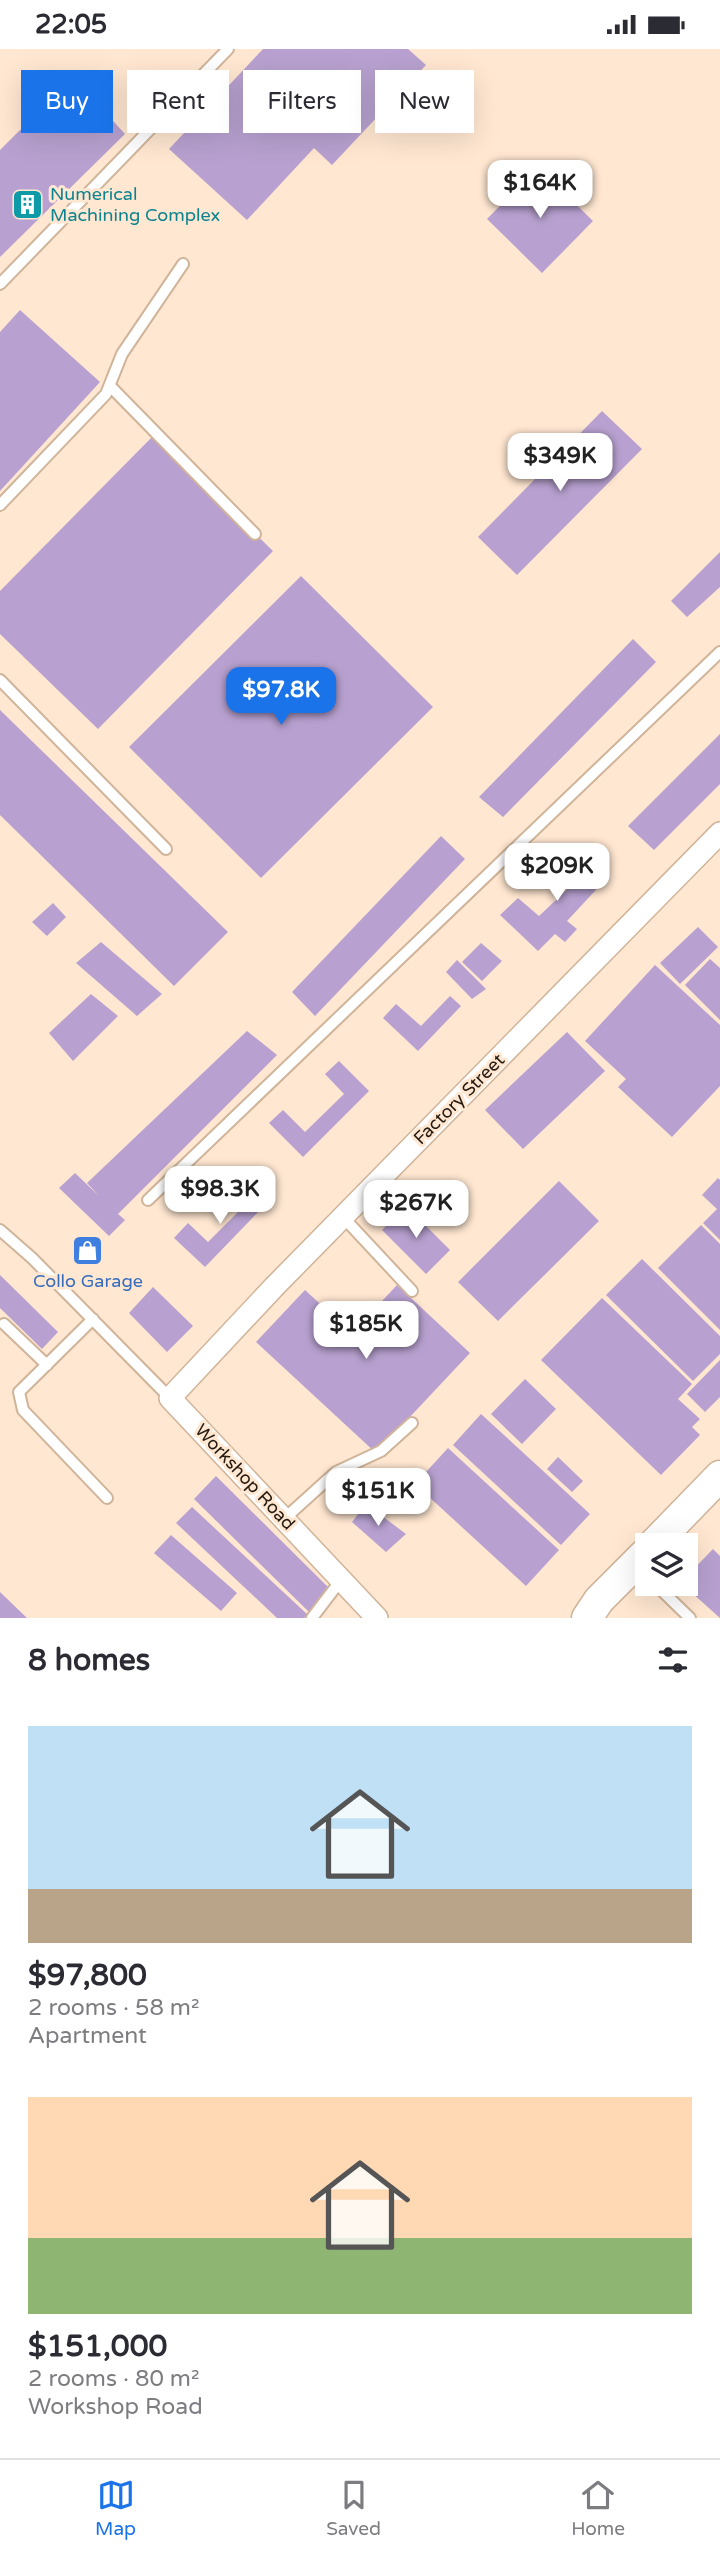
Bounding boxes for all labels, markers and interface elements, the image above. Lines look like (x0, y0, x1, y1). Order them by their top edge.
text: 22:05 (35, 9, 107, 40)
chip: Buy (21, 70, 113, 133)
chip: Rent (127, 70, 229, 133)
chip: Filters (243, 70, 361, 133)
chip: New (375, 70, 474, 133)
pin: $164K (491, 160, 589, 220)
text: $164K (504, 169, 576, 197)
place label: Numerical Machining Complex (50, 183, 220, 226)
building icon: Numerical Machining Complex (10, 187, 44, 221)
pin: $349K (511, 433, 609, 493)
text: $349K (524, 442, 596, 470)
pin: $97.8K (224, 667, 338, 727)
text: $97.8K (242, 676, 320, 704)
pin: $209K (508, 843, 606, 903)
text: $209K (521, 852, 593, 880)
street label: Factory Street (409, 1049, 509, 1149)
pin: $98.3K (163, 1167, 277, 1226)
text: $98.3K (181, 1175, 259, 1203)
pin: $267K (367, 1181, 465, 1240)
text: $267K (380, 1189, 452, 1217)
shop icon: Collo Garage (71, 1233, 105, 1267)
place label: Collo Garage (33, 1270, 143, 1292)
pin: $185K (317, 1301, 415, 1361)
text: $185K (330, 1310, 402, 1338)
street label: Workshop Road (190, 1419, 300, 1535)
pin: $151K (329, 1469, 427, 1528)
text: $151K (342, 1477, 414, 1505)
map controls (635, 1533, 698, 1596)
button: layers (635, 1533, 698, 1596)
icon: filters (654, 1641, 692, 1679)
text: 8 homes (28, 1642, 150, 1679)
icon: home (297, 1771, 423, 1897)
text: $97,800 (28, 1957, 147, 1994)
text: 2 rooms · 58 m² (28, 1994, 199, 2022)
text: Apartment (28, 2022, 147, 2050)
icon: home (297, 2142, 423, 2268)
text: $151,000 (28, 2328, 167, 2365)
text: 2 rooms · 80 m² (28, 2365, 199, 2393)
text: Workshop Road (28, 2393, 203, 2421)
tab: Map (95, 2476, 136, 2540)
tab: Saved (326, 2476, 381, 2540)
tab: Home (571, 2476, 625, 2540)

